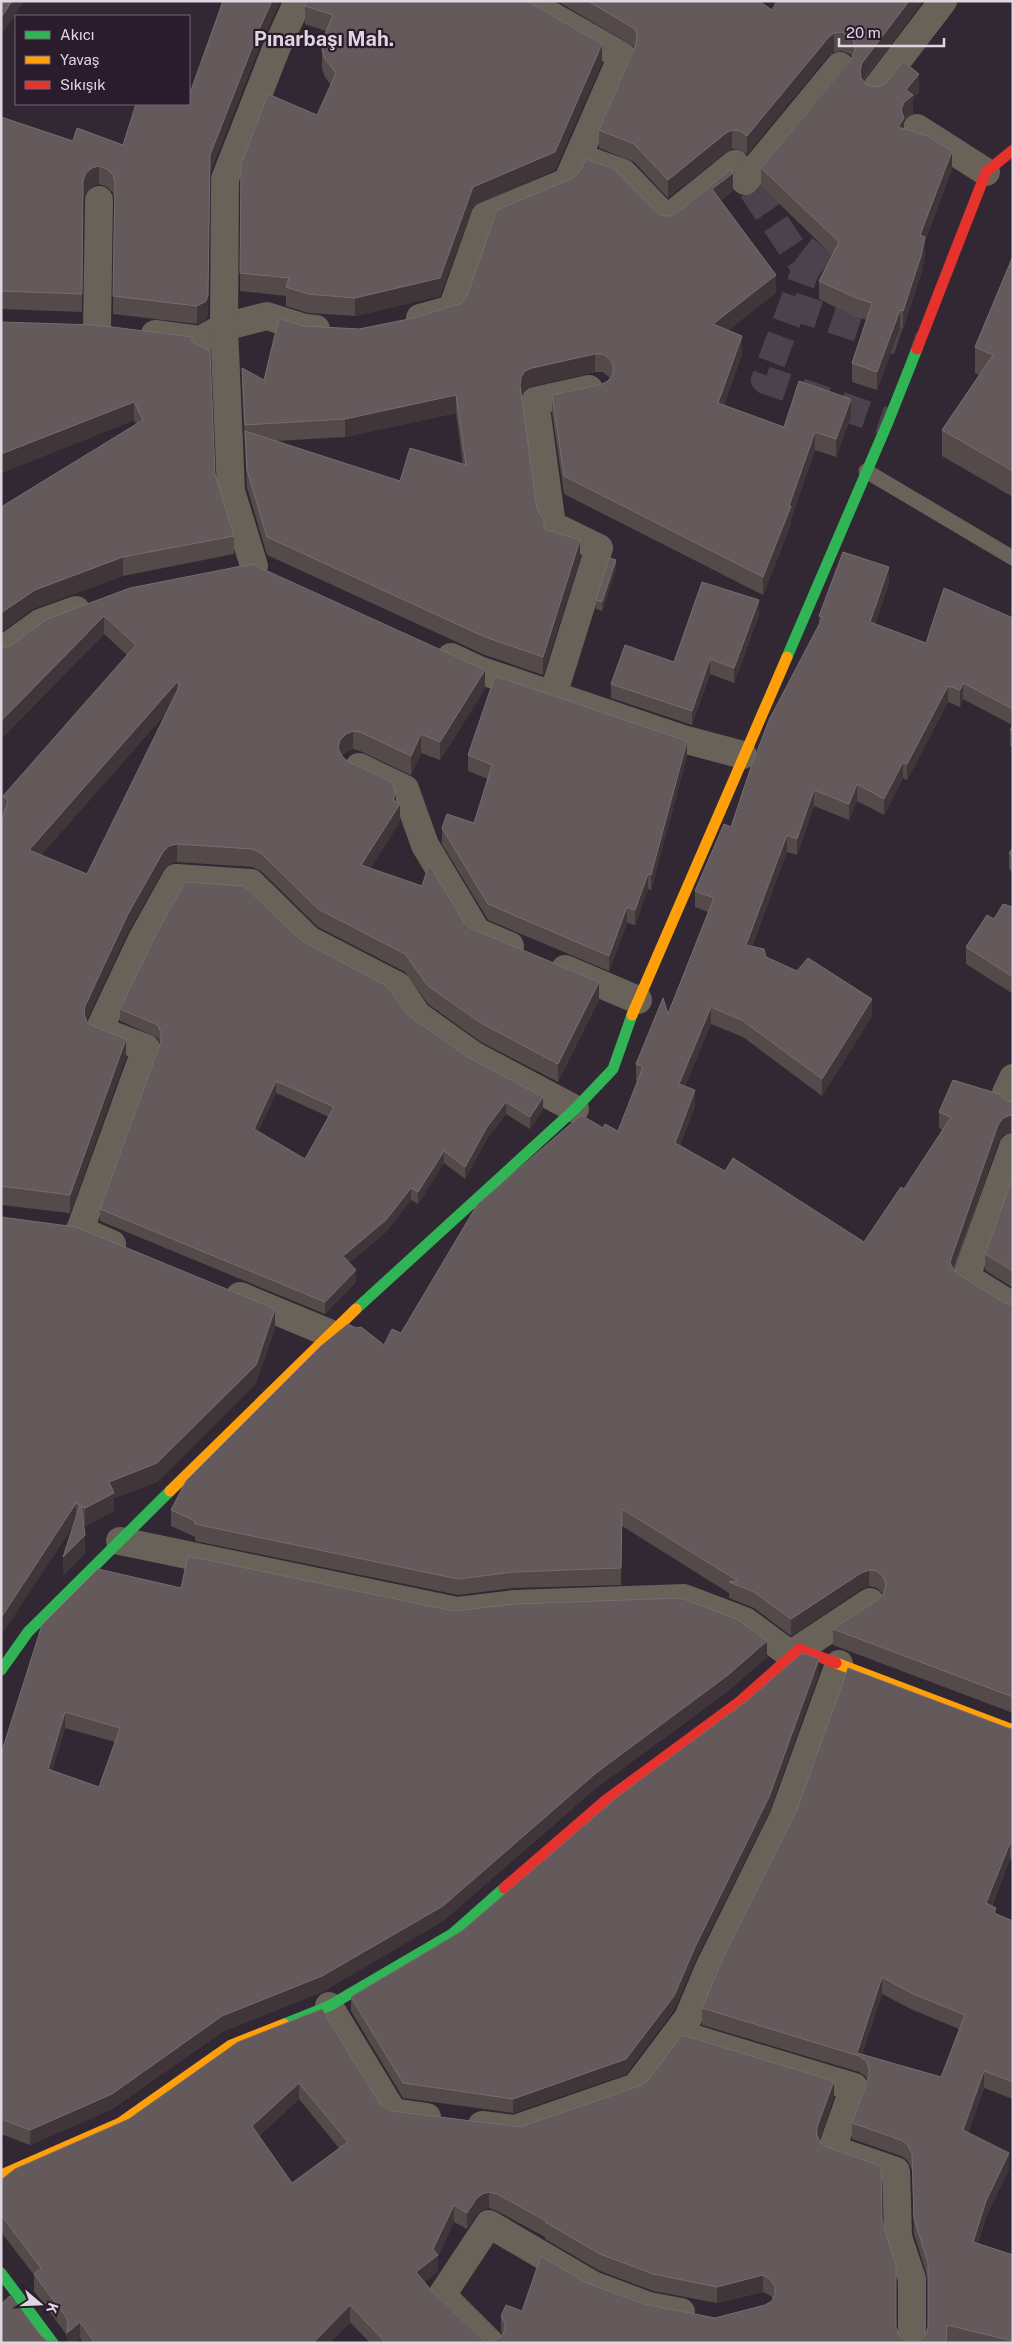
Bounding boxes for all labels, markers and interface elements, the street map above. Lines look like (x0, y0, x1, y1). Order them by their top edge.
legend (15, 15, 190, 105)
scale bar (839, 15, 944, 47)
text: 20 m (846, 24, 881, 41)
text: Akıcı (60, 26, 94, 43)
district label: Pınarbaşı Mah. (254, 27, 394, 51)
text: Yavaş (60, 51, 99, 68)
text: Sıkışık (60, 76, 106, 93)
north arrow (15, 2279, 65, 2329)
text: K (43, 2301, 61, 2316)

